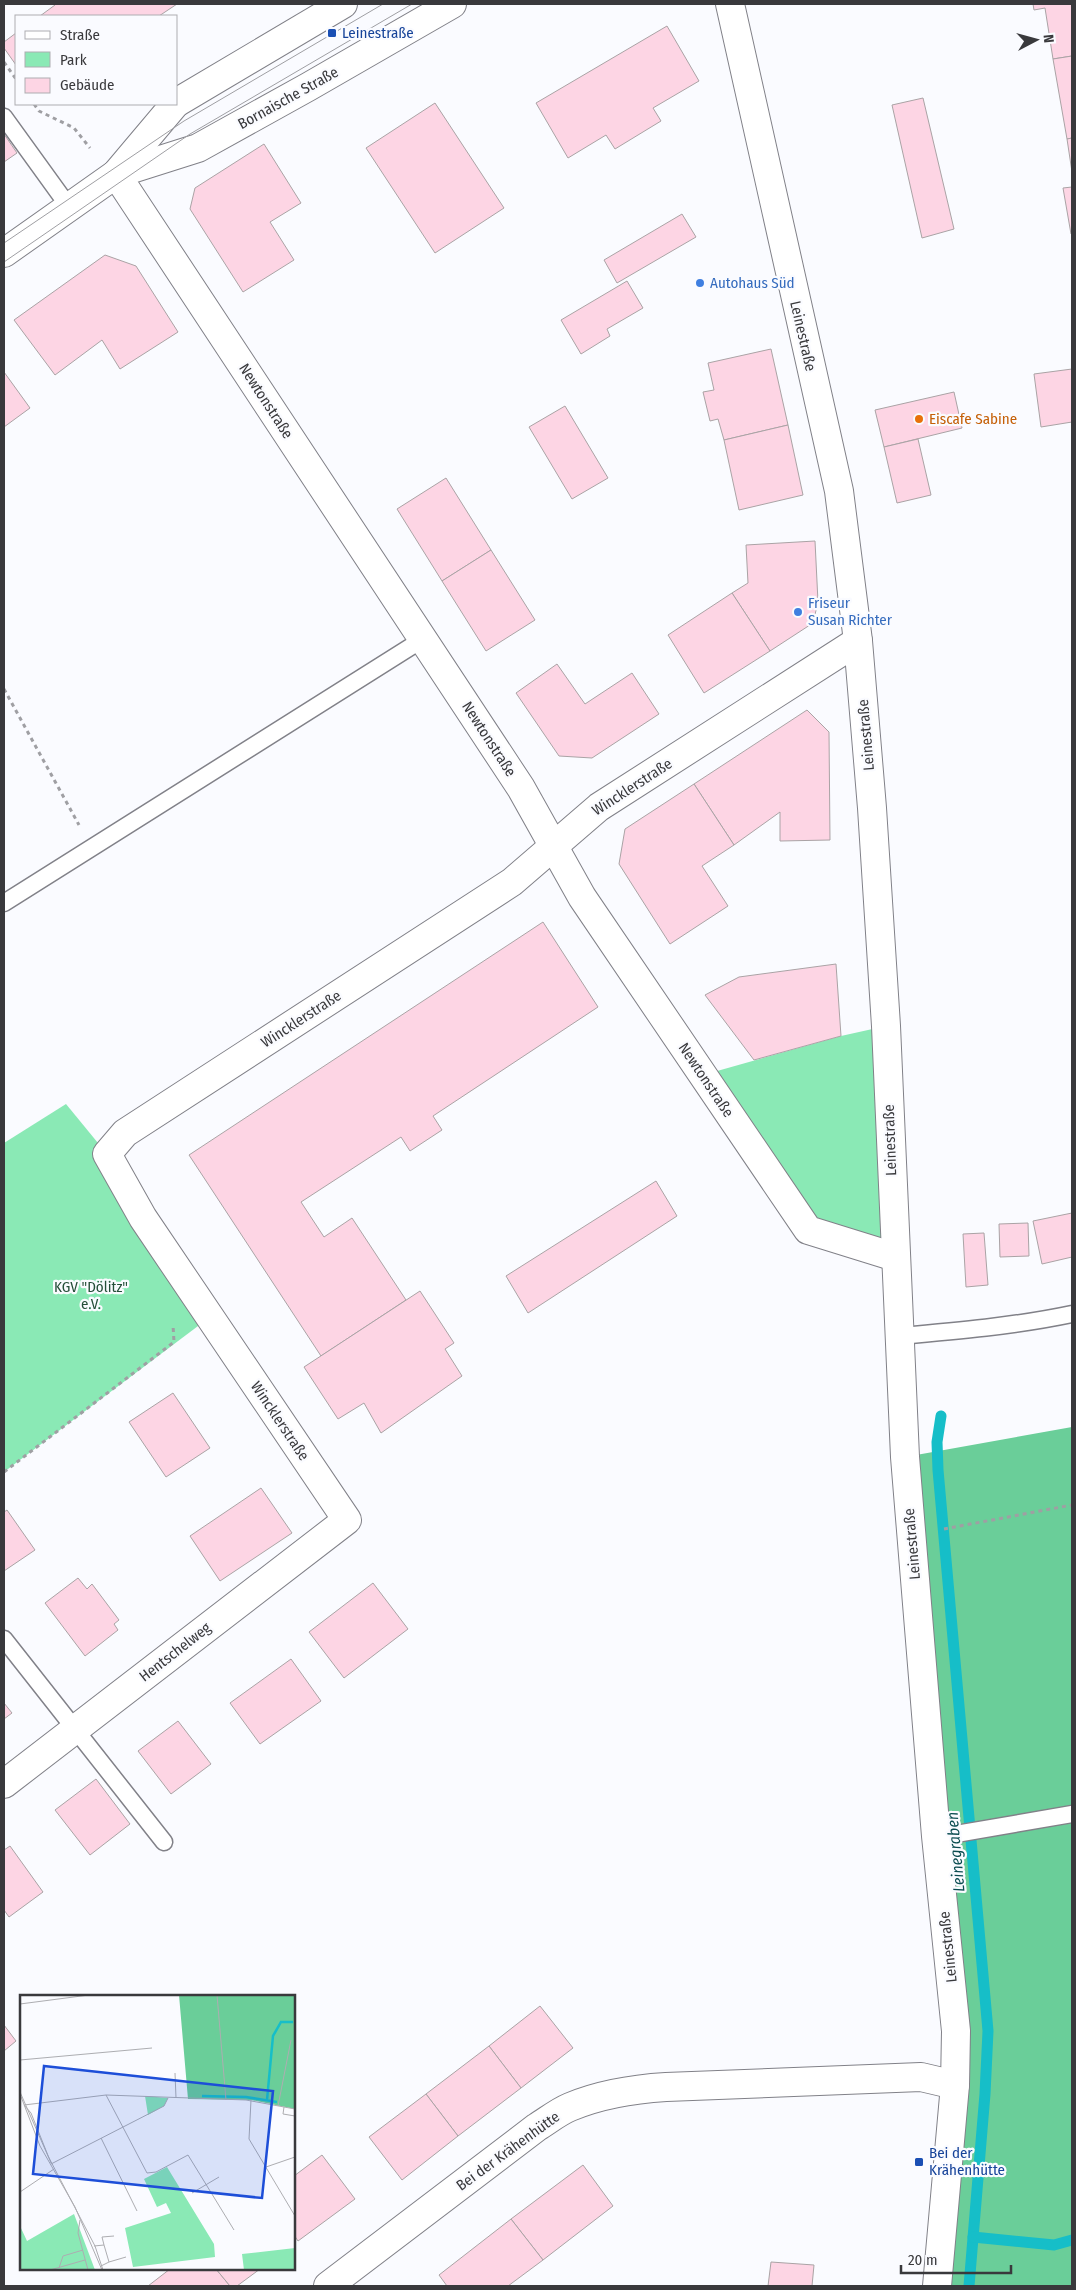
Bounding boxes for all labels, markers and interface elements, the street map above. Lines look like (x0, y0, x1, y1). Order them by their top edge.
legend (15, 15, 178, 105)
north arrow (1011, 15, 1061, 65)
place label: Leinestraße (342, 24, 414, 42)
text: Straße (60, 26, 100, 44)
marker: Leinestraße (326, 27, 338, 39)
text: N (1040, 34, 1057, 44)
text: Park (60, 51, 87, 69)
street label: Bornaische Straße (235, 63, 341, 133)
text: Gebäude (60, 76, 115, 94)
place label: Autohaus Süd (710, 274, 795, 292)
marker: Autohaus Süd (694, 277, 706, 289)
street label: Leinestraße (786, 299, 820, 373)
street label: Newtonstraße (235, 360, 297, 442)
place label: Eiscafe Sabine (929, 410, 1017, 428)
marker: Eiscafe Sabine (913, 413, 925, 425)
place label: Friseur Susan Richter (808, 594, 893, 629)
marker: Friseur Susan Richter (792, 606, 804, 618)
street label: Newtonstraße (458, 698, 520, 780)
street label: Leinestraße (854, 699, 878, 771)
street label: Wincklerstraße (589, 755, 675, 819)
street label: Wincklerstraße (258, 987, 344, 1051)
street label: Newtonstraße (675, 1039, 737, 1121)
street label: Leinestraße (880, 1104, 900, 1176)
park label: KGV "Dölitz" e.V. (54, 1278, 128, 1313)
street label: Wincklerstraße (247, 1378, 313, 1464)
street label: Leinestraße (900, 1508, 924, 1580)
street label: Hentschelweg (136, 1619, 214, 1685)
water label: Leinegraben (943, 1811, 968, 1893)
street label: Leinestraße (935, 1910, 961, 1984)
inset map (20, 1995, 295, 2270)
street label: Bei der Krähenhütte (453, 2108, 563, 2194)
place label: Bei der Krähenhütte (929, 2144, 1005, 2179)
marker: Bei der Krähenhütte (913, 2156, 925, 2168)
scale bar (901, 2242, 1011, 2274)
text: 20 m (908, 2251, 938, 2269)

